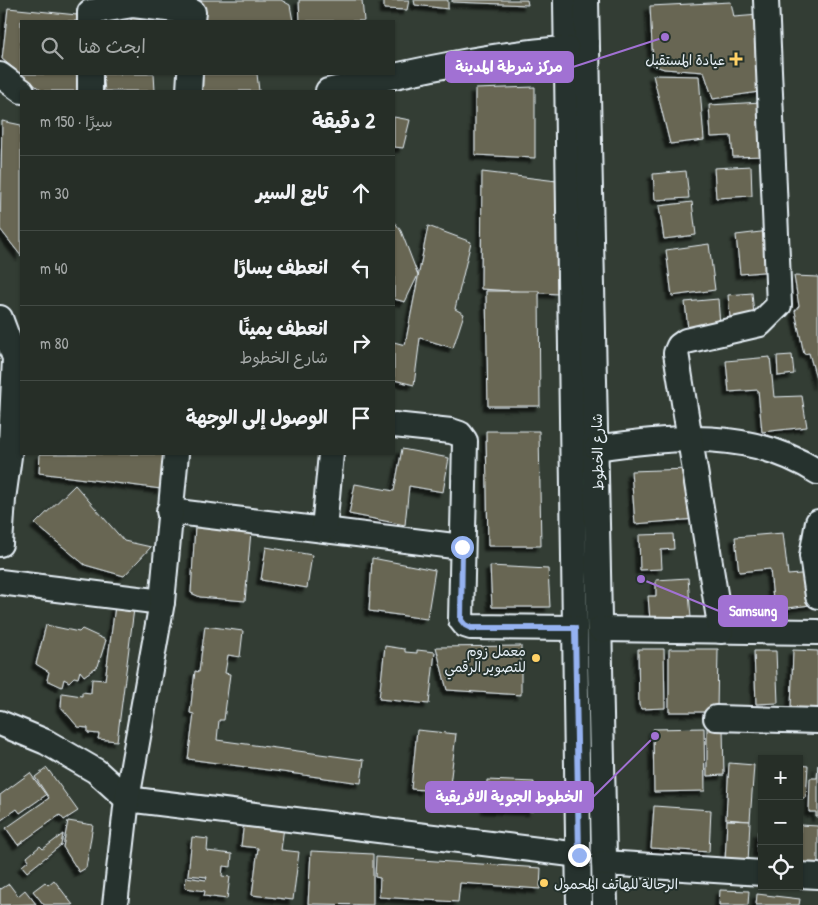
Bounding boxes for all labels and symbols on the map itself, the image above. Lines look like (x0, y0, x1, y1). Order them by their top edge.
place label: عيادة المستقبل (645, 50, 725, 69)
callout: مركز شرطة المدينة (446, 52, 573, 82)
marker: عيادة المستقبل (729, 52, 743, 66)
text: مركز شرطة المدينة (455, 56, 563, 77)
street label: شارع الخطوط (587, 413, 608, 491)
route start (451, 536, 474, 559)
callout: Samsung (719, 596, 787, 626)
text: Samsung (729, 600, 777, 622)
place label: معمل زوم للتصوير الرقمي (444, 641, 526, 680)
marker: معمل زوم للتصوير الرقمي (530, 652, 542, 664)
callout: الخطوط الجوية الافريقية (426, 782, 593, 812)
text: الخطوط الجوية الافريقية (436, 786, 583, 807)
route end (568, 844, 591, 867)
place label: الرحالة للهاتف المحمول (554, 874, 678, 893)
marker: الرحالة للهاتف المحمول (538, 877, 550, 889)

